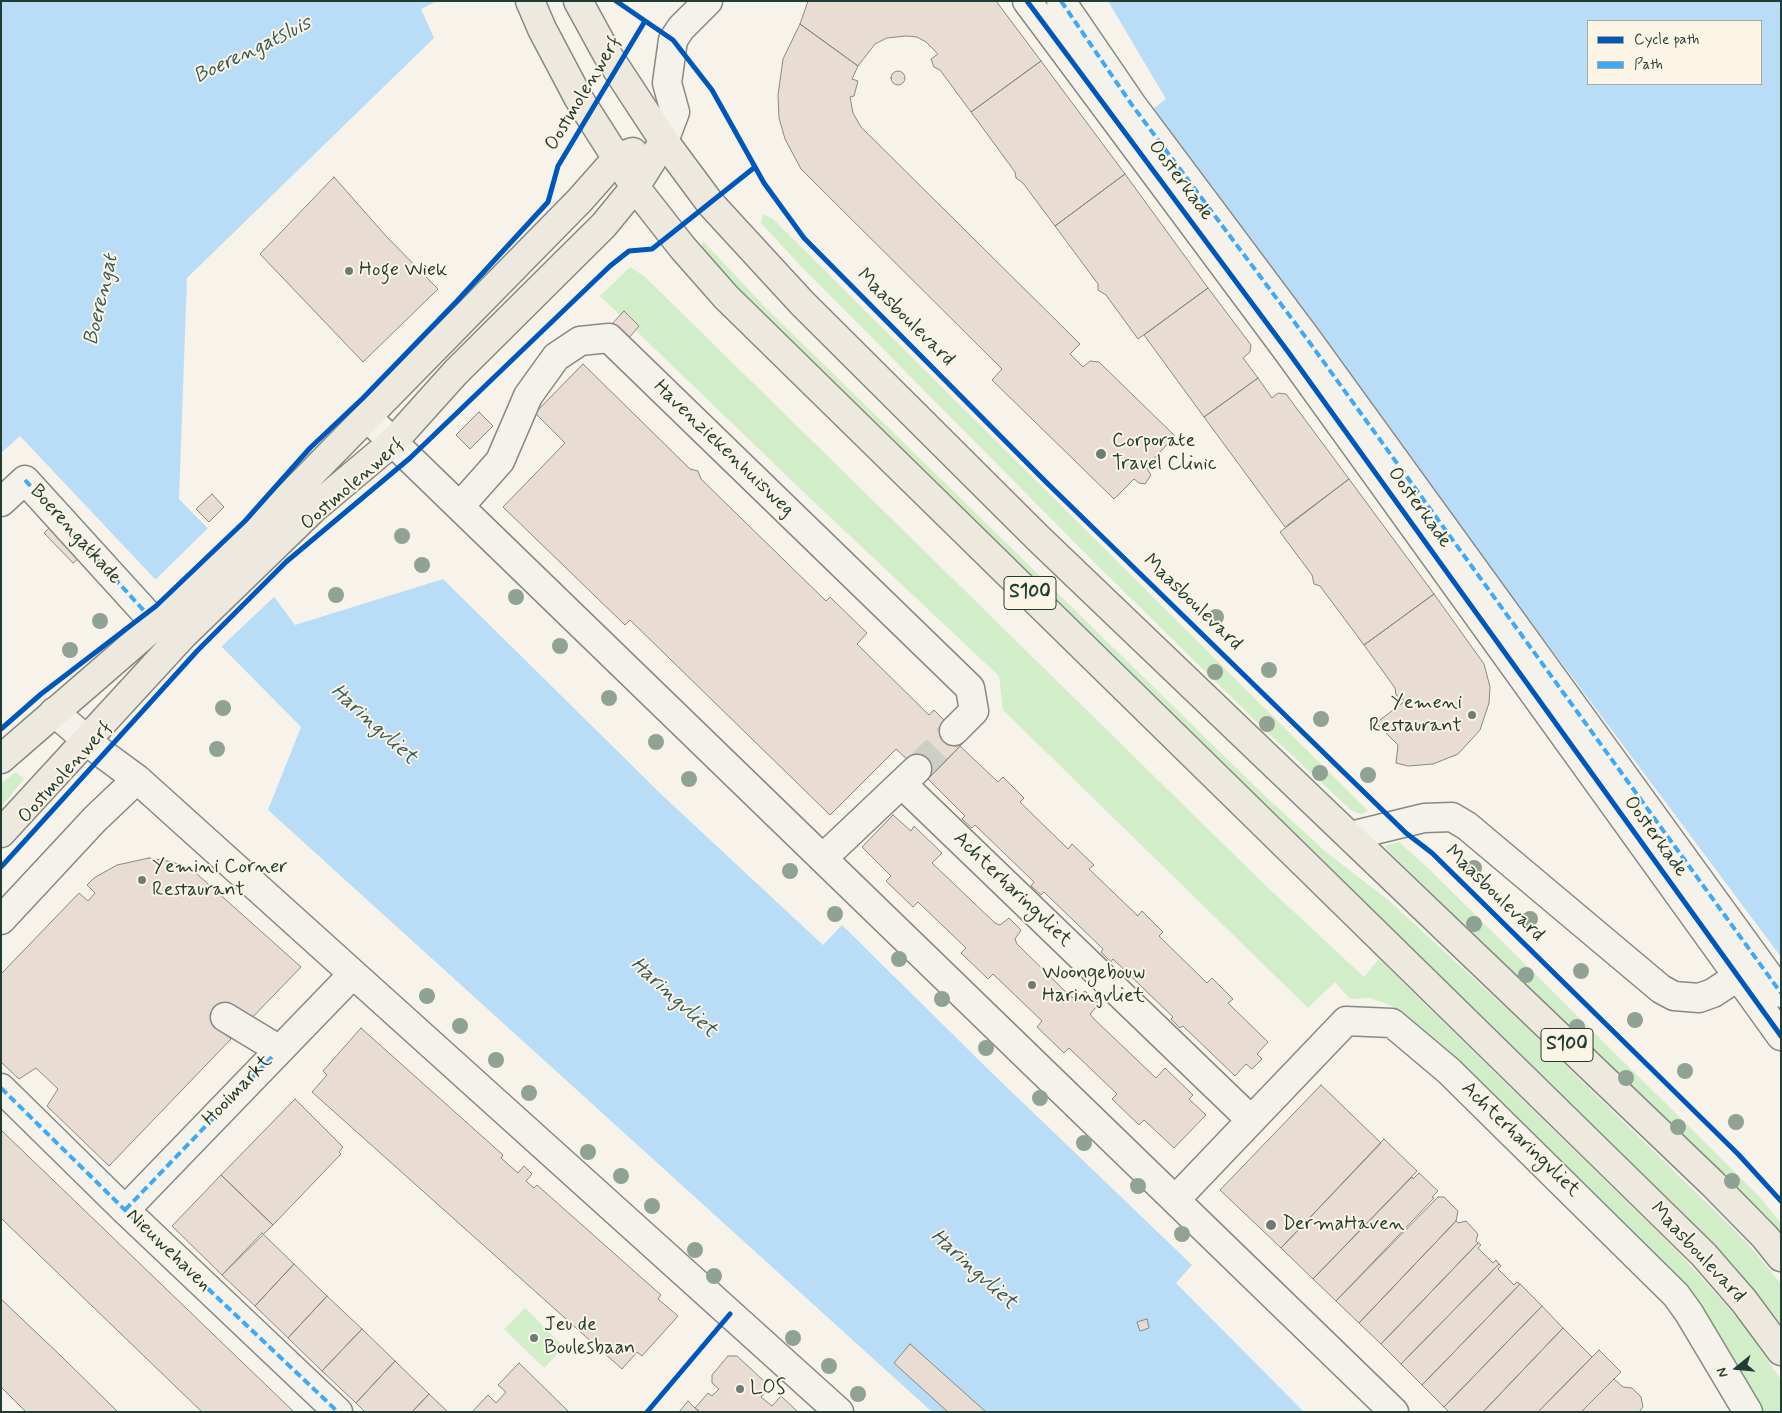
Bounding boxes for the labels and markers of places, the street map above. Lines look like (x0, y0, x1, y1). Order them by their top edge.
place label: Hoge Wiek (359, 259, 447, 283)
marker: Hoge Wiek (343, 265, 355, 277)
place label: Corporate Travel Clinic (1112, 430, 1217, 477)
marker: Corporate Travel Clinic (1094, 447, 1108, 461)
place label: Yemeni Restaurant (1369, 692, 1462, 739)
marker: Yemeni Restaurant (1466, 709, 1478, 721)
place label: Yemini Corner Restaurant (152, 856, 288, 903)
marker: Yemini Corner Restaurant (136, 874, 148, 886)
place label: Woongebouw Haringvliet (1042, 962, 1145, 1009)
marker: Woongebouw Haringvliet (1026, 979, 1038, 991)
place label: DermaHaven (1282, 1213, 1404, 1237)
marker: DermaHaven (1264, 1218, 1278, 1232)
place label: Jeu de Boulesbaan (544, 1314, 635, 1361)
marker: Jeu de Boulesbaan (528, 1332, 540, 1344)
place label: LOS (750, 1377, 786, 1401)
marker: LOS (734, 1383, 746, 1395)

